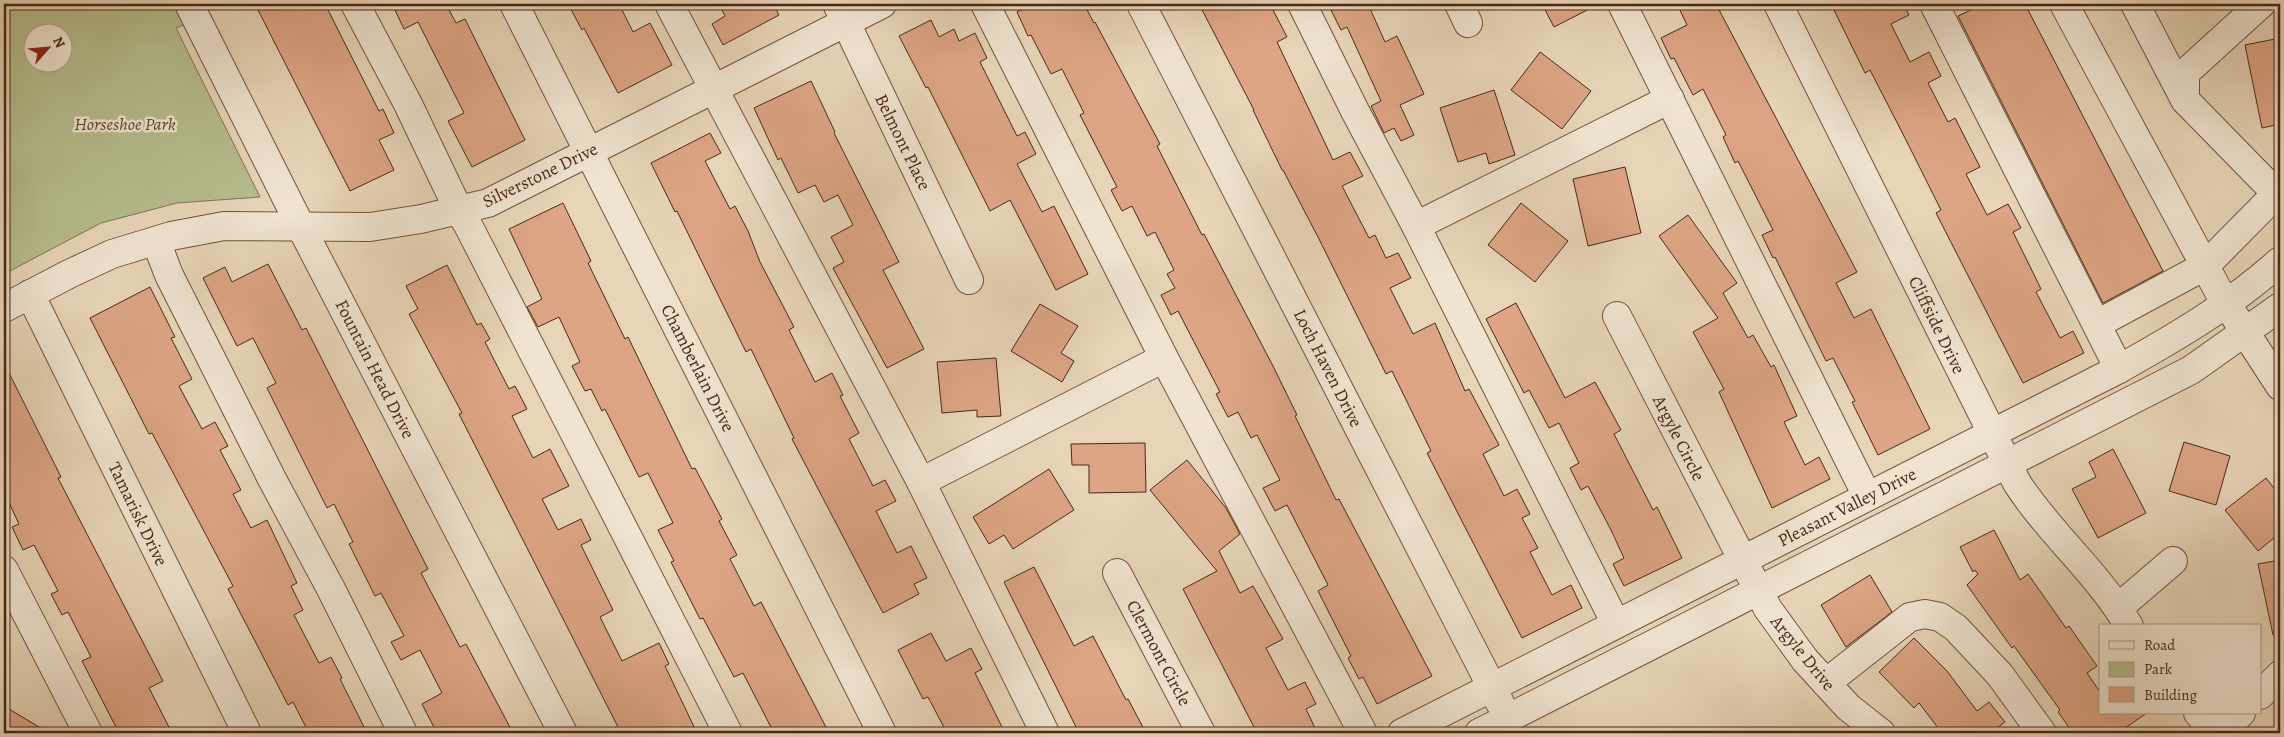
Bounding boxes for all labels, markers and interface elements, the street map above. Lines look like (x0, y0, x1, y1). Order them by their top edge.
north arrow (22, 22, 72, 72)
text: N (48, 33, 70, 51)
street label: Belmont Place (869, 90, 937, 194)
park label: Horseshoe Park (74, 112, 176, 136)
street label: Silverstone Drive (478, 137, 602, 213)
street label: Cliffside Drive (1903, 272, 1971, 378)
street label: Fountain Head Drive (330, 295, 420, 443)
street label: Chamberlain Drive (656, 300, 740, 436)
street label: Loch Haven Drive (1288, 305, 1368, 431)
street label: Argyle Circle (1647, 390, 1711, 485)
street label: Tamarisk Drive (102, 458, 174, 570)
street label: Pleasant Valley Drive (1774, 462, 1920, 552)
street label: Clermont Circle (1121, 596, 1197, 710)
street label: Argyle Drive (1765, 609, 1841, 696)
legend (2099, 624, 2262, 714)
text: Road (2144, 635, 2176, 655)
text: Park (2144, 659, 2173, 679)
text: Building (2144, 685, 2197, 705)

